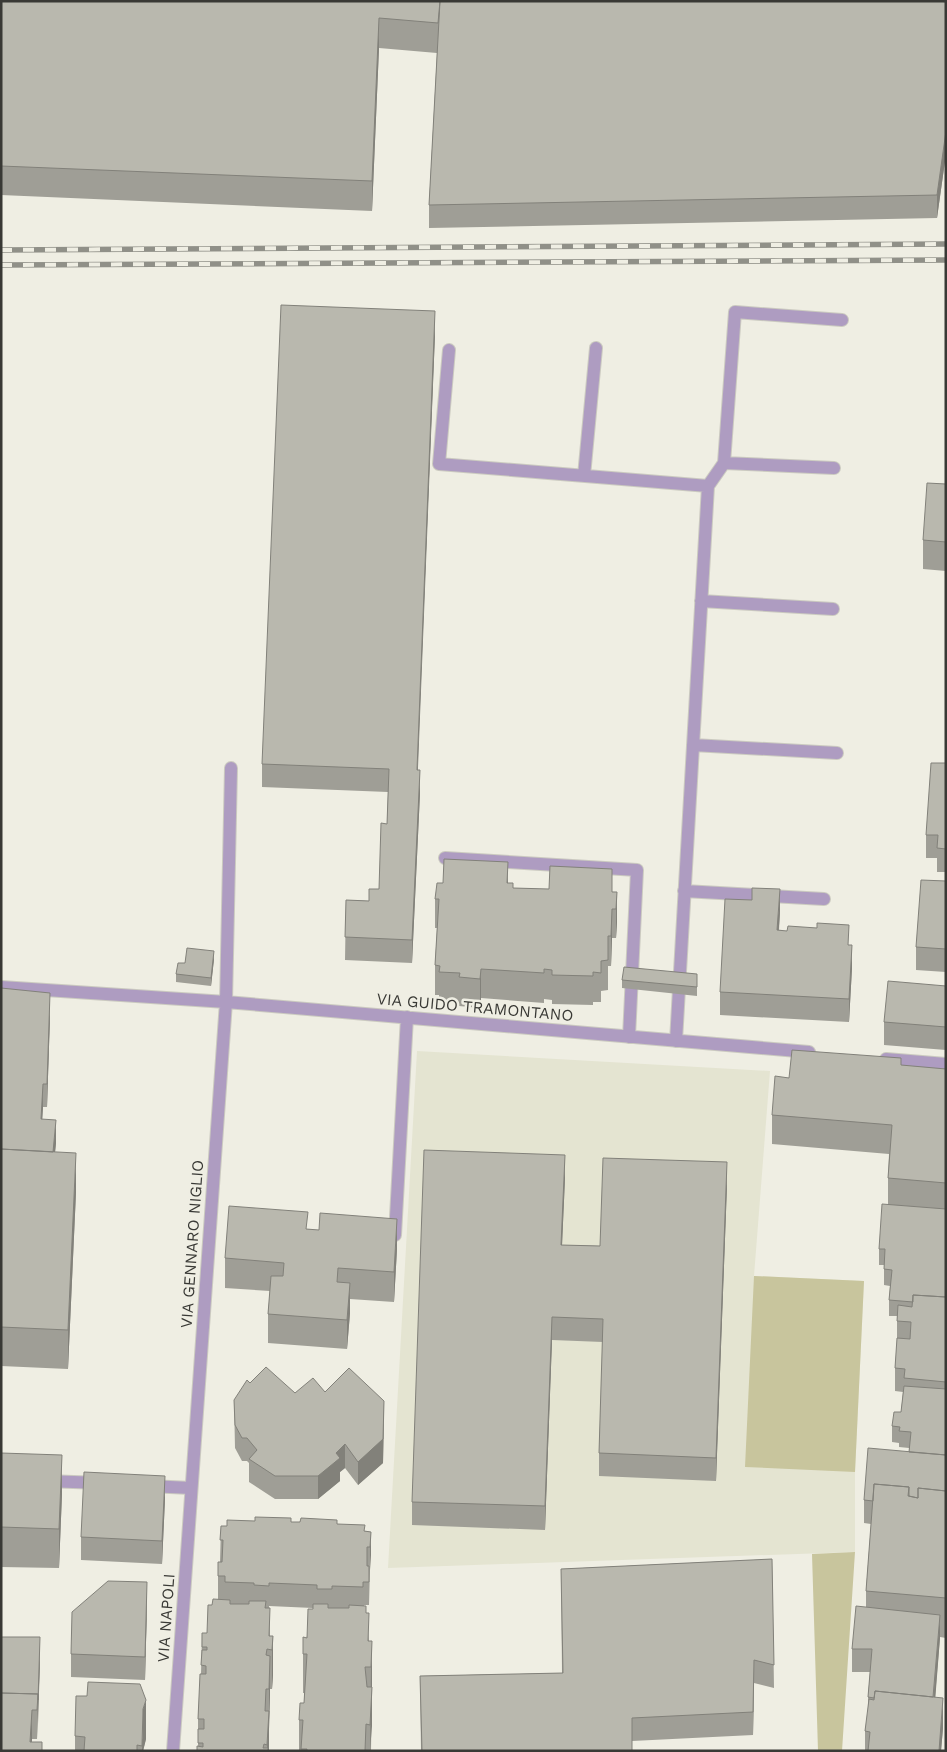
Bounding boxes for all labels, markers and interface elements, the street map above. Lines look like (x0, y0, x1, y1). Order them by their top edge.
street label: VIA GUIDO TRAMONTANO (376, 989, 574, 1025)
street label: VIA GENNARO NIGLIO (177, 1159, 207, 1329)
street label: VIA NAPOLI (153, 1573, 179, 1663)

